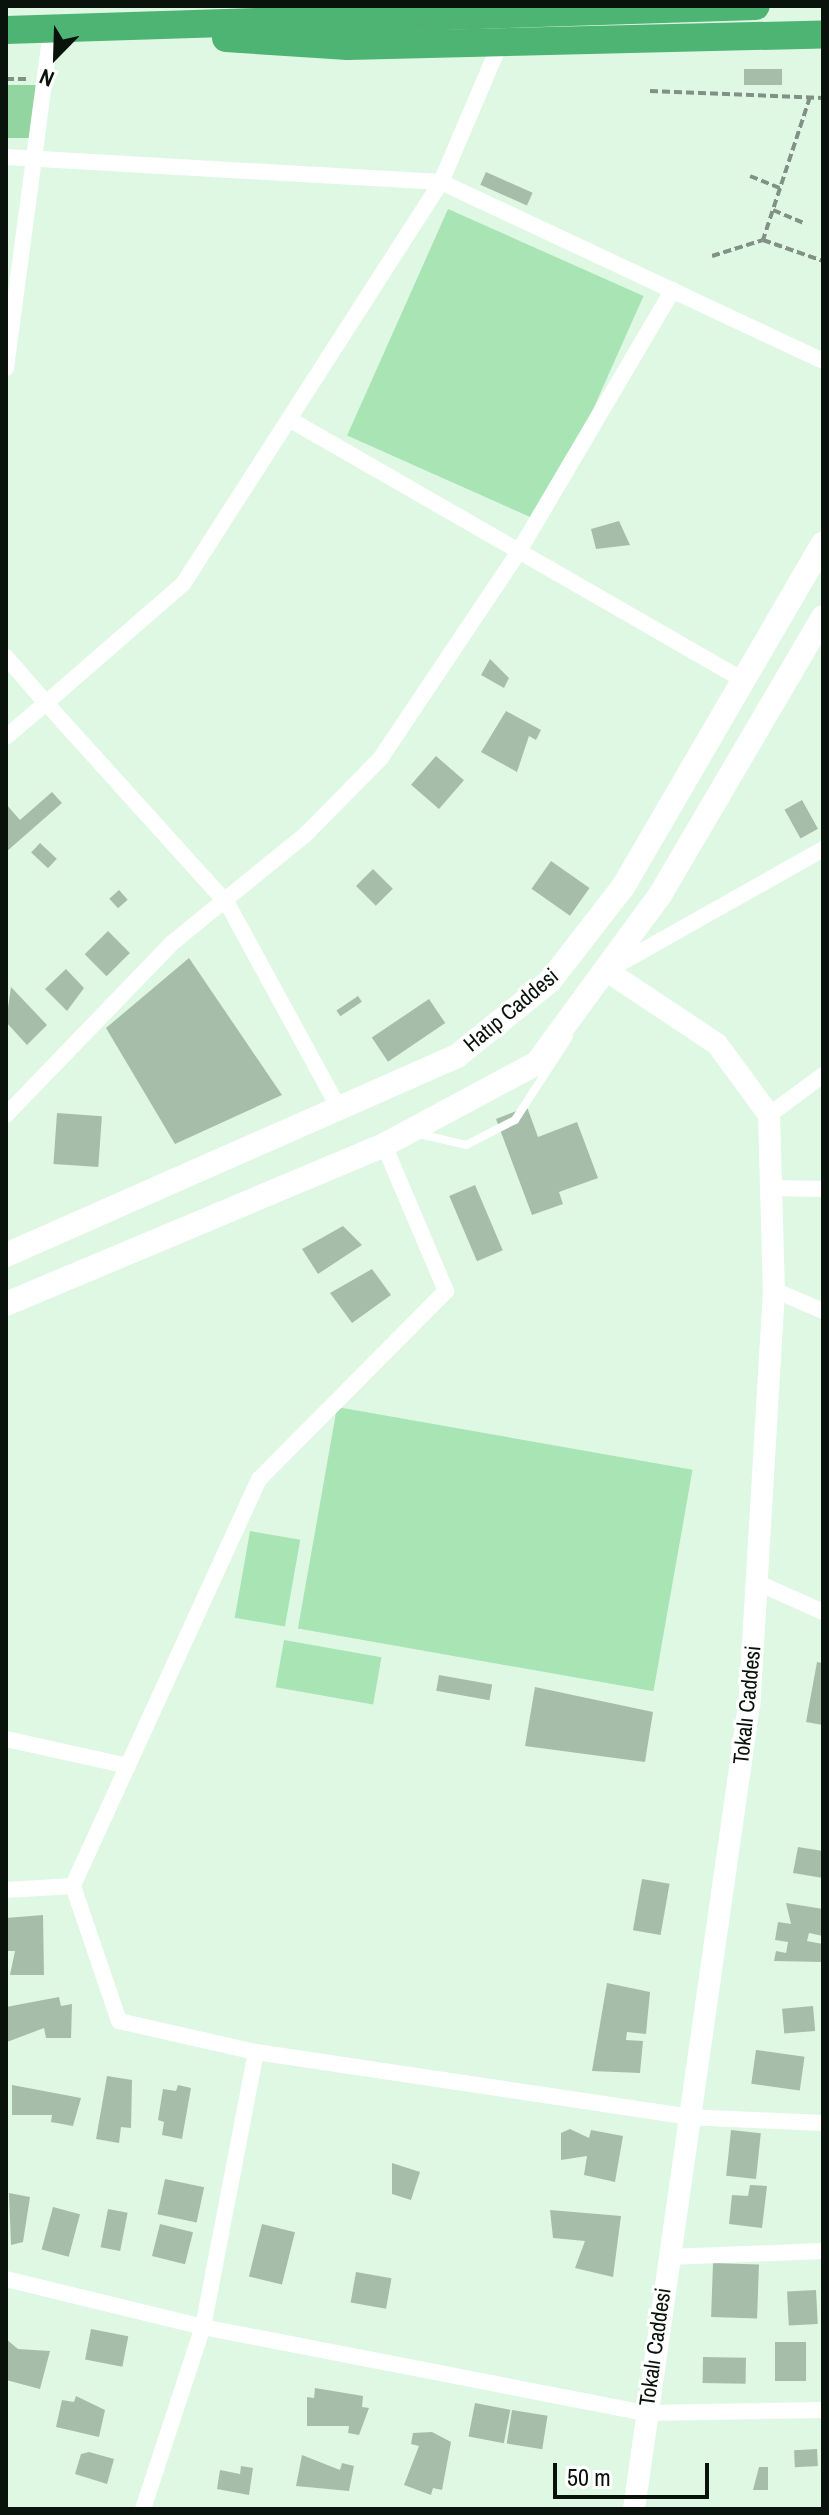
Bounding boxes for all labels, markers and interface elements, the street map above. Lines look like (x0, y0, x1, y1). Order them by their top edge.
north arrow (16, 16, 96, 96)
text: N (35, 62, 58, 94)
street label: Hatıp Caddesi (458, 963, 564, 1057)
street label: Tokalı Caddesi (728, 1644, 766, 1766)
street label: Tokalı Caddesi (634, 2286, 676, 2408)
scale bar (557, 2447, 713, 2497)
text: 50 m (567, 2461, 611, 2493)

